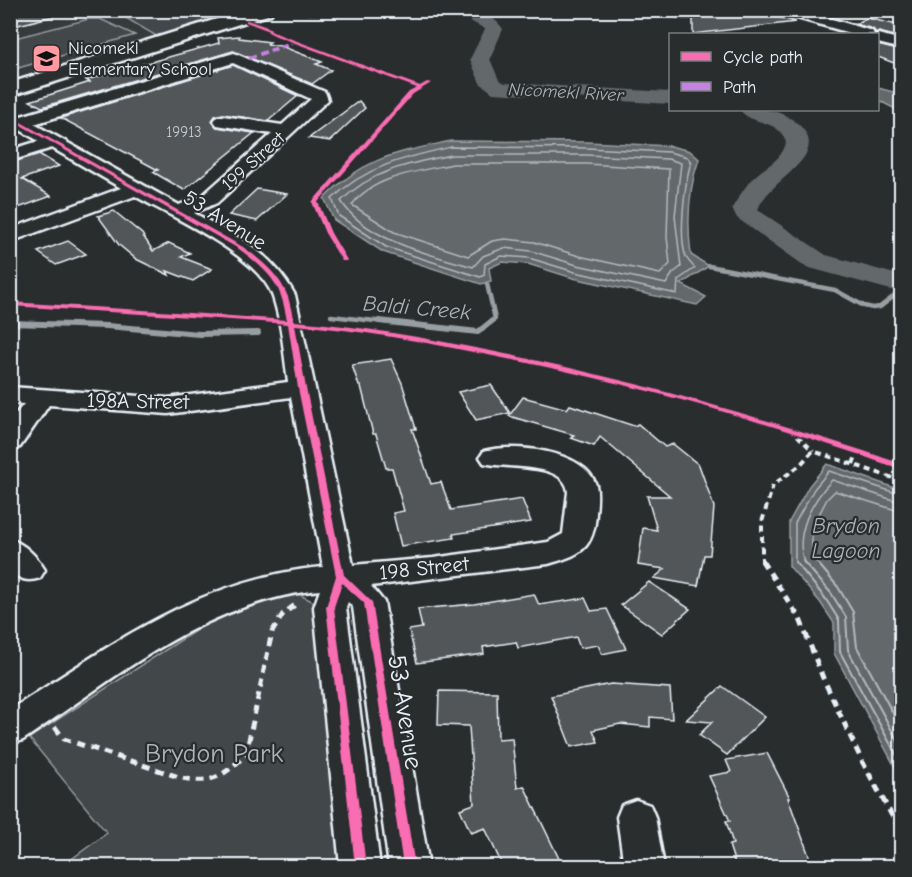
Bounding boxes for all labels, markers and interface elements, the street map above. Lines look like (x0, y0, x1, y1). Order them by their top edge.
legend (669, 33, 879, 111)
place label: Nicomekl Elementary School (68, 38, 212, 80)
school or university icon: Nicomekl Elementary School (31, 42, 63, 74)
text: Cycle path (723, 47, 803, 68)
text: Path (723, 77, 756, 98)
water label: Nicomekl River (508, 79, 625, 106)
house number: 19913 (166, 123, 202, 141)
street label: 199 Street (218, 127, 290, 195)
street label: 53 Avenue (179, 185, 271, 255)
water label: Baldi Creek (362, 290, 472, 326)
street label: 198A Street (87, 388, 190, 414)
water label: Brydon Lagoon (811, 513, 881, 564)
street label: 198 Street (378, 551, 471, 585)
street label: 53 Avenue (381, 653, 429, 771)
park label: Brydon Park (145, 739, 283, 769)

